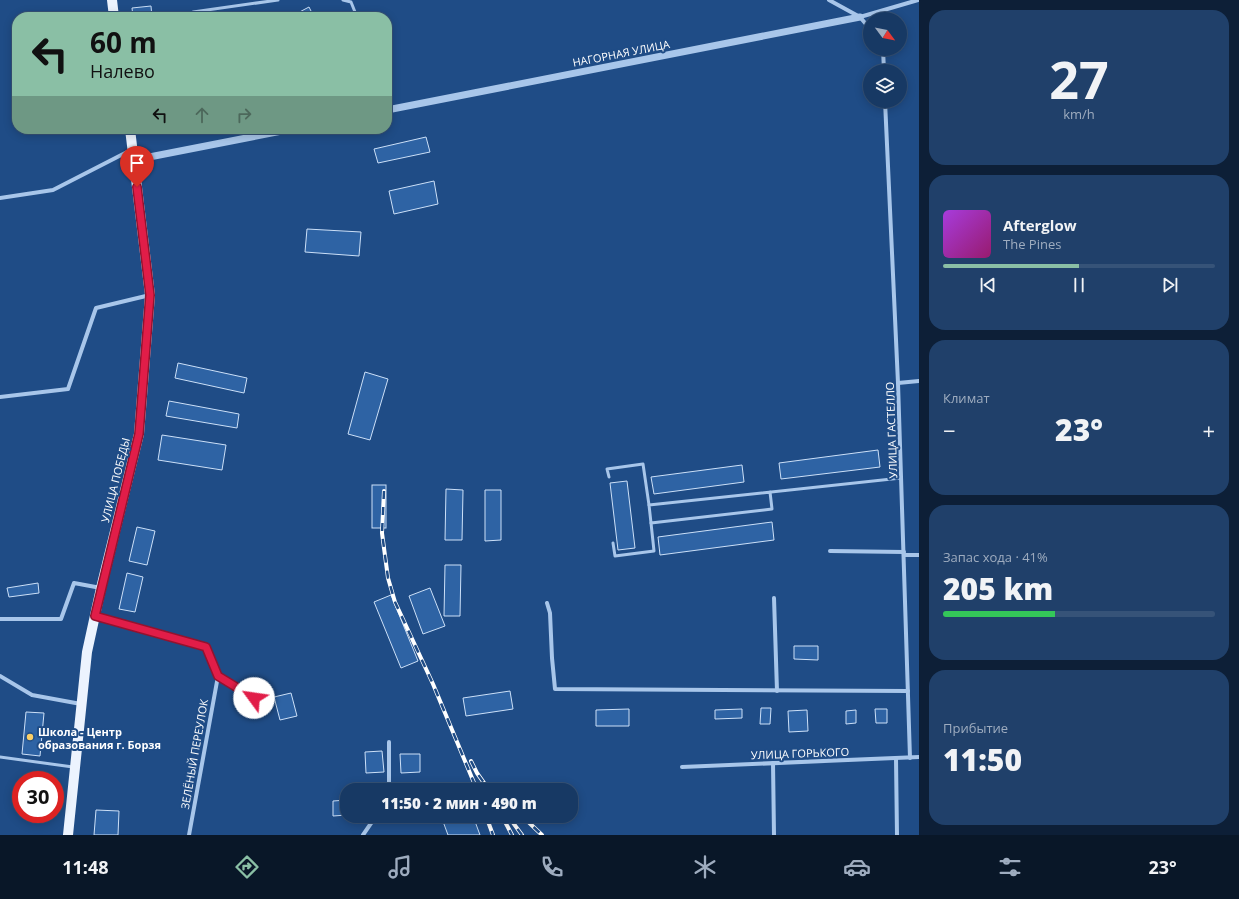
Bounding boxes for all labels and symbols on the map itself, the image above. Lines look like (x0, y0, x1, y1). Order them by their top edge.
north arrow (863, 12, 907, 56)
street label: НАГОРНАЯ УЛИЦА (571, 36, 671, 70)
pin (120, 146, 154, 187)
street label: УЛИЦА ГАСТЕЛЛО (882, 381, 900, 479)
street label: УЛИЦА ПОБЕДЫ (97, 436, 133, 524)
position arrow (233, 677, 275, 719)
street label: ЗЕЛЁНЫЙ ПЕРЕУЛОК (177, 697, 211, 810)
place label: Школа - Центр образования г. Борзя (38, 724, 161, 752)
marker: Школа - Центр образования г. Борзя (25, 732, 35, 742)
street label: УЛИЦА ГОРЬКОГО (751, 744, 849, 762)
speed limit sign: 30 (12, 771, 64, 823)

